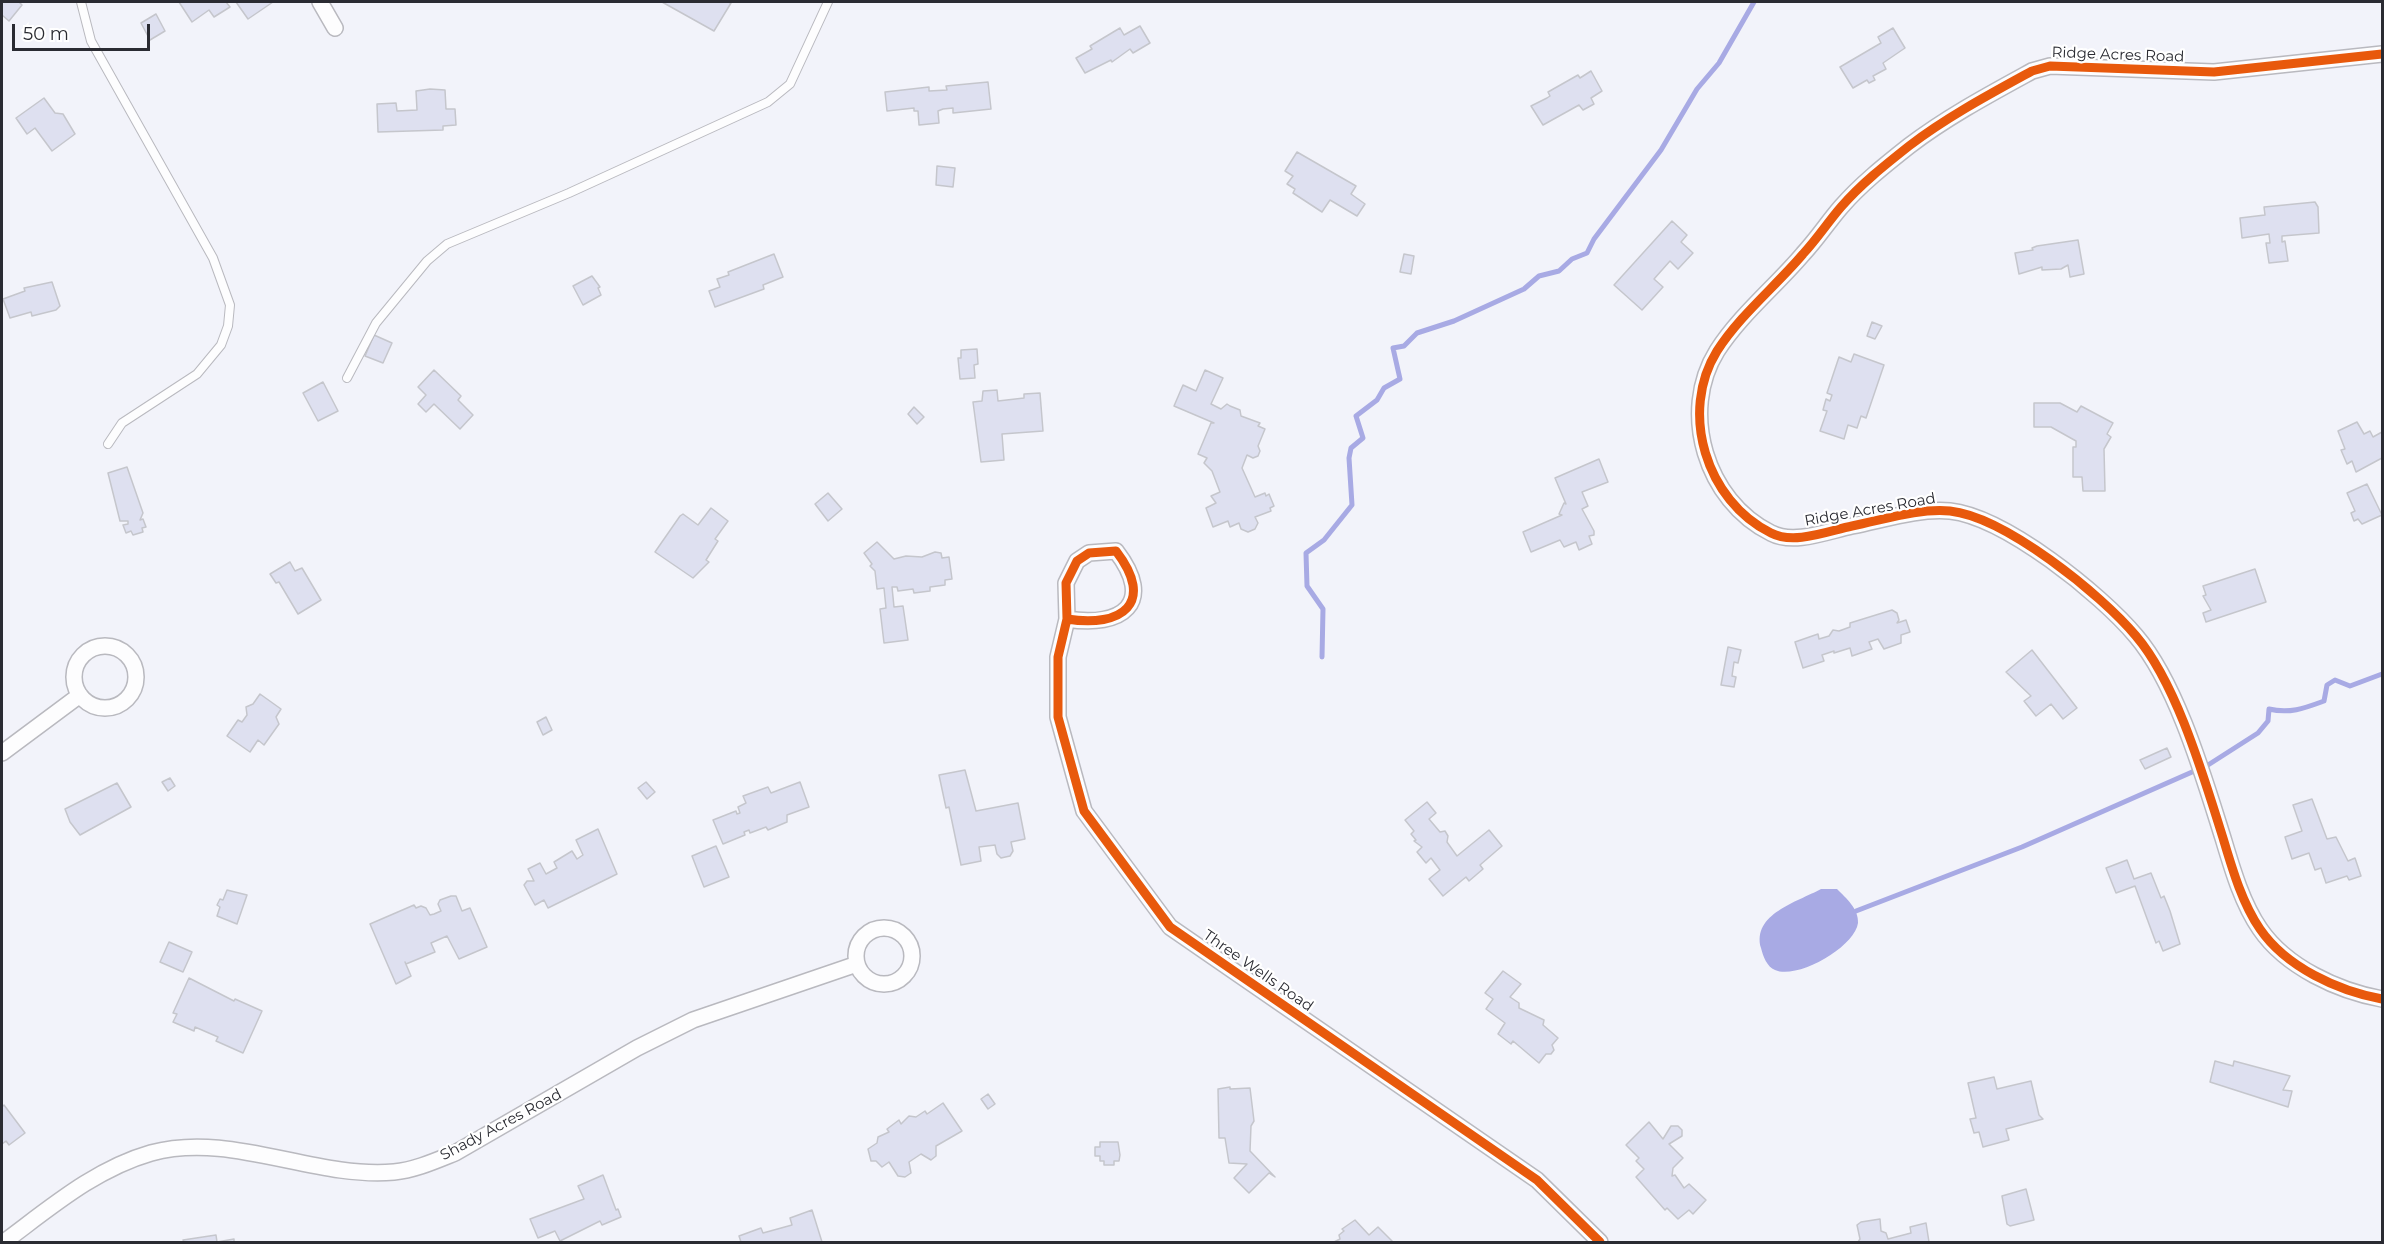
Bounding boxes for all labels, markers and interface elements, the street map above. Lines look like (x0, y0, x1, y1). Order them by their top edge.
scale bar (15, 12, 153, 50)
text: 50 m (23, 23, 69, 45)
street label: Ridge Acres Road (2051, 44, 2185, 66)
street label: Ridge Acres Road (1803, 490, 1937, 530)
street label: Three Wells Road (1200, 926, 1316, 1016)
street label: Shady Acres Road (437, 1085, 565, 1165)

